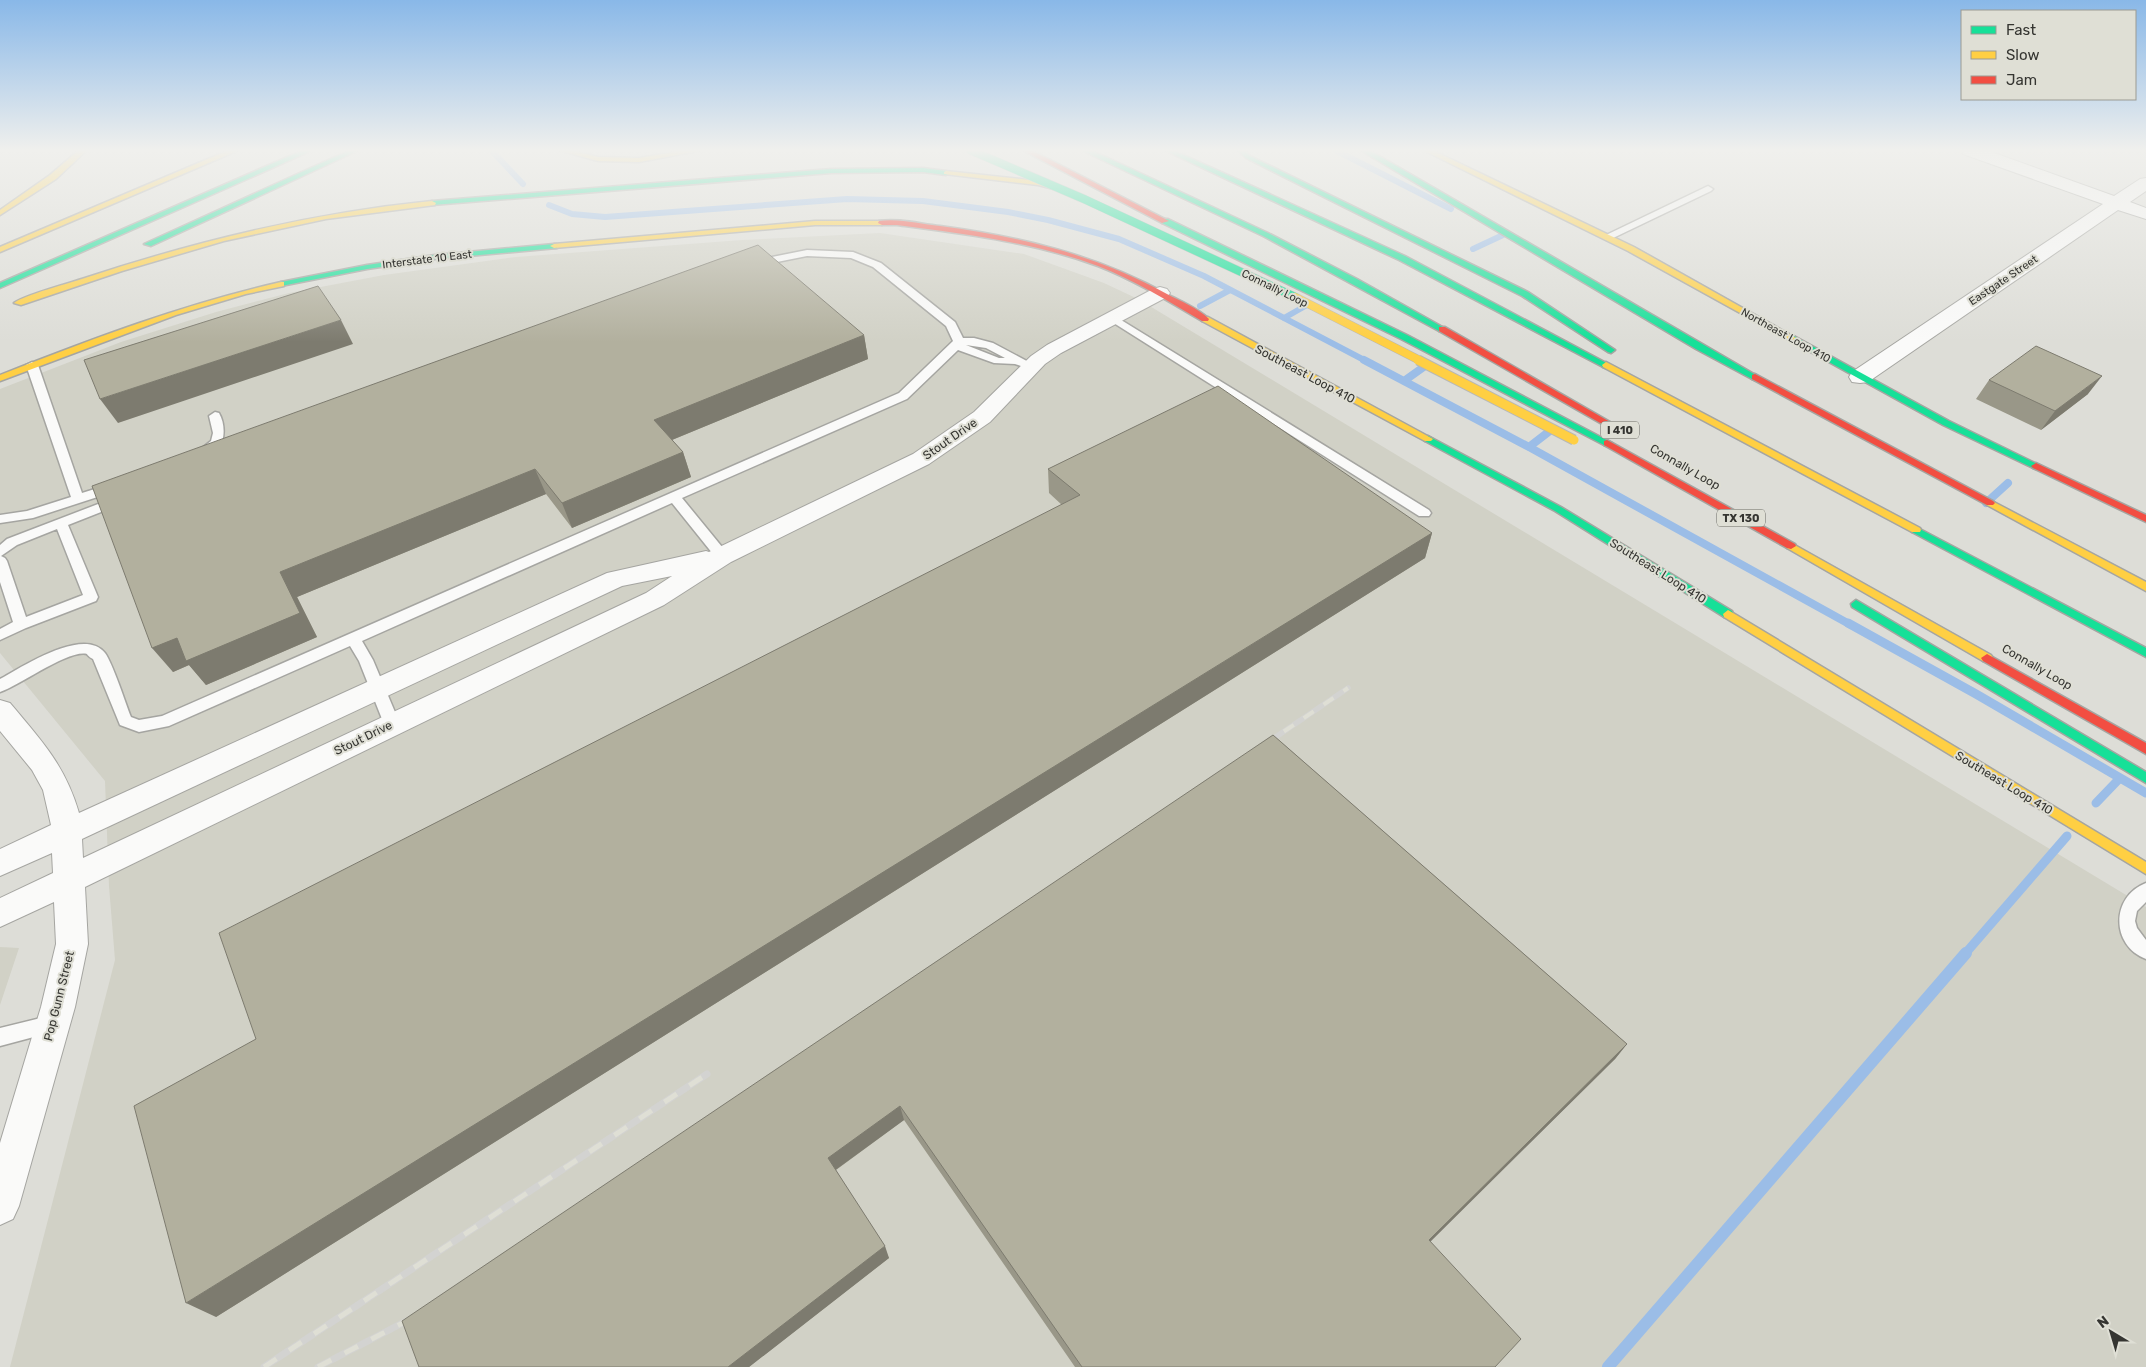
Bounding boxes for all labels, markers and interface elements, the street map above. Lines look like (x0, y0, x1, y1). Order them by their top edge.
legend (1961, 10, 2136, 100)
text: Fast (2006, 21, 2036, 39)
text: Slow (2006, 46, 2039, 64)
text: Jam (2006, 71, 2037, 89)
street label: Interstate 10 East (381, 247, 473, 271)
street label: Eastgate Street (1966, 252, 2041, 308)
street label: Connally Loop (1240, 267, 1310, 310)
street label: Northeast Loop 410 (1739, 305, 1833, 365)
street label: Southeast Loop 410 (1253, 342, 1357, 406)
street label: Stout Drive (920, 415, 980, 463)
road number: I 410 (1601, 422, 1639, 438)
street label: Connally Loop (1647, 441, 1723, 493)
road number: TX 130 (1717, 509, 1765, 526)
street label: Southeast Loop 410 (1607, 536, 1709, 606)
street label: Connally Loop (1999, 641, 2075, 693)
street label: Stout Drive (332, 718, 395, 758)
street label: Southeast Loop 410 (1953, 748, 2055, 818)
street label: Pop Gunn Street (41, 949, 77, 1042)
north arrow (2086, 1307, 2136, 1357)
text: N (2094, 1312, 2113, 1332)

